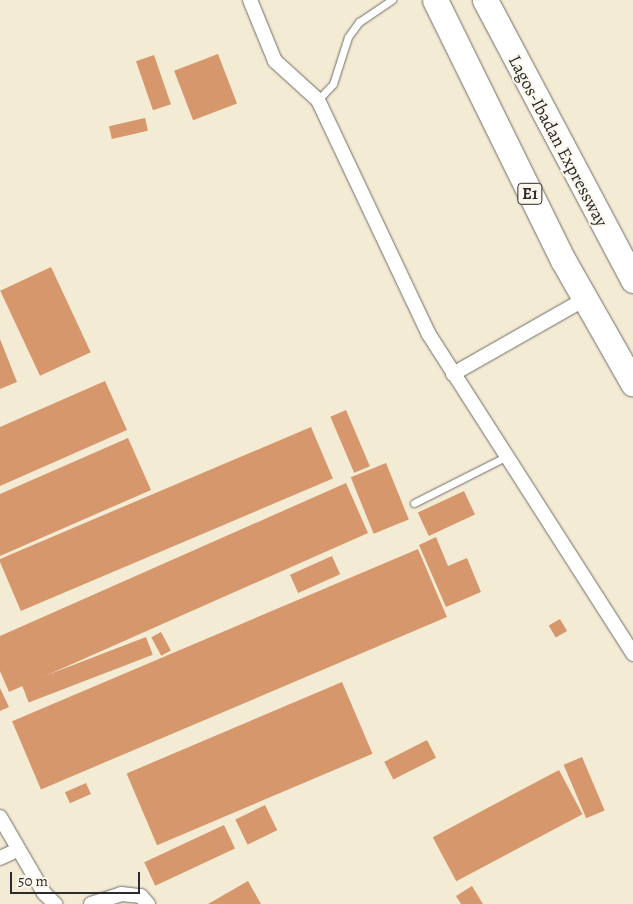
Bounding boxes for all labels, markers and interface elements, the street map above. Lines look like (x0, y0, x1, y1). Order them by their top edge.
street label: Lagos-Ibadan Expressway (504, 52, 612, 230)
road number: E1 (516, 180, 544, 208)
scale bar (12, 862, 142, 894)
text: 50 m (18, 871, 48, 891)

